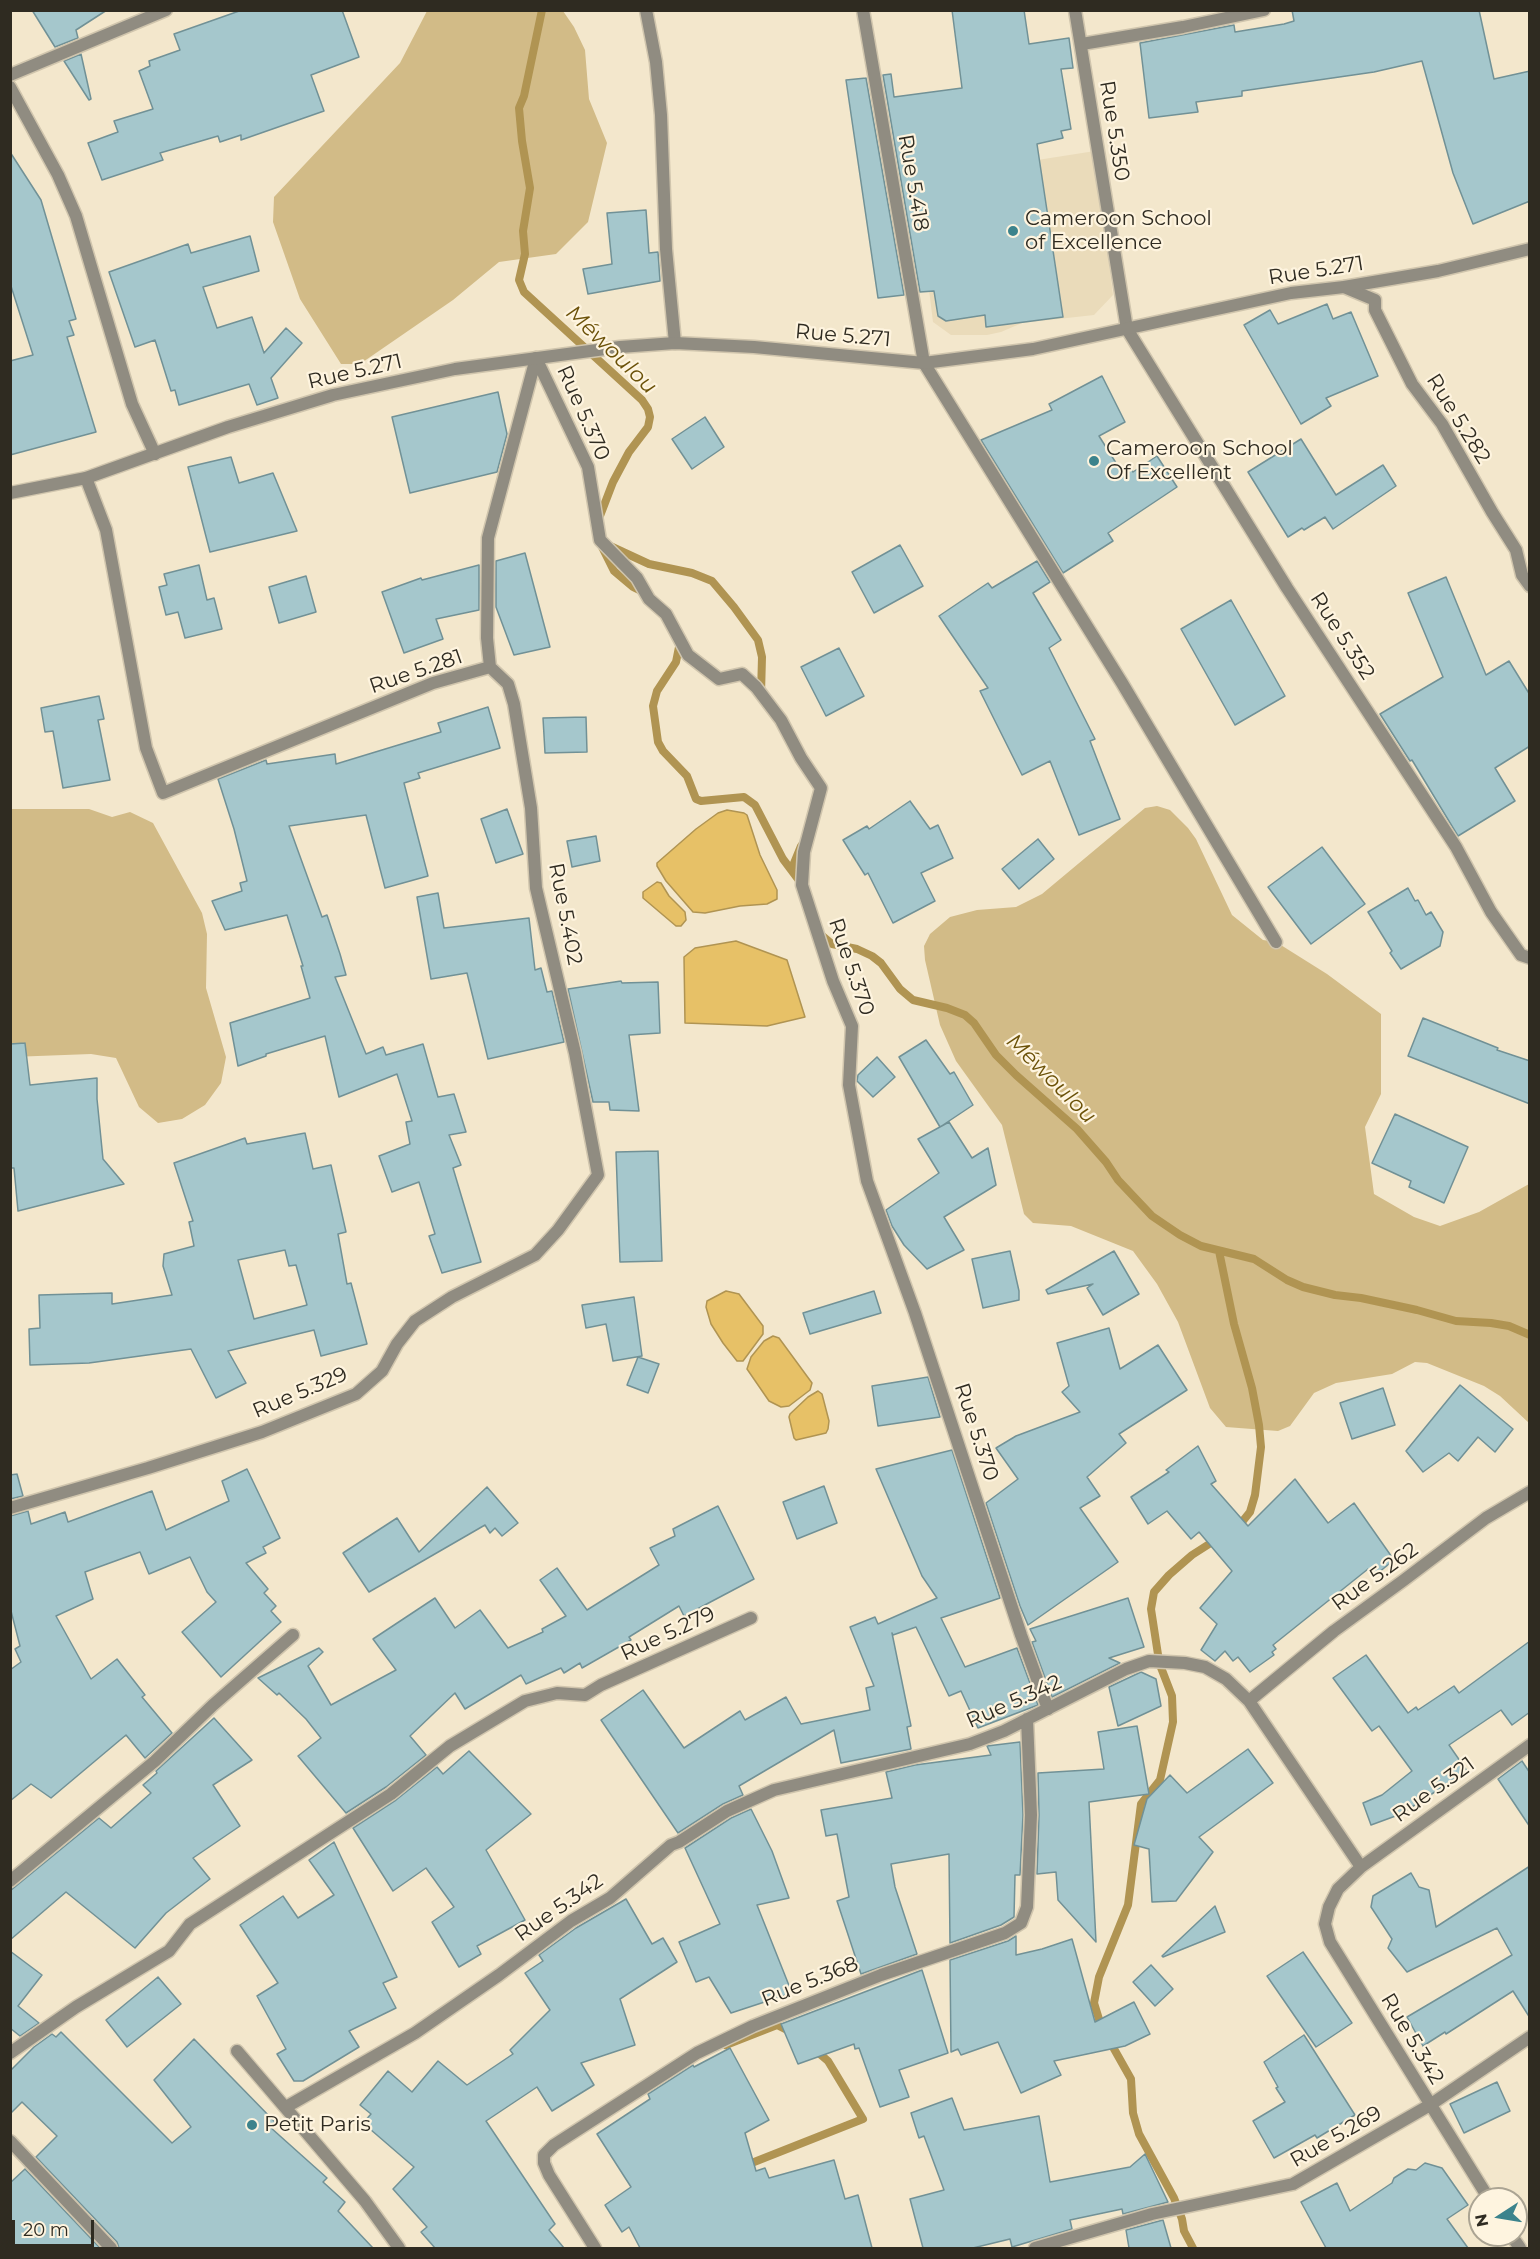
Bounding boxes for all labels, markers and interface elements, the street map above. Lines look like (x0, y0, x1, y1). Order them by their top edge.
street label: Rue 5.350 (1094, 79, 1134, 183)
street label: Rue 5.418 (892, 133, 934, 233)
place label: Cameroon School of Excellence (1025, 206, 1212, 256)
marker: Cameroon School of Excellence (1006, 224, 1020, 238)
street label: Rue 5.271 (1267, 251, 1365, 291)
water label: Méwoulou (560, 300, 662, 400)
street label: Rue 5.271 (794, 319, 892, 353)
street label: Rue 5.271 (305, 349, 405, 395)
street label: Rue 5.370 (551, 362, 615, 464)
street label: Rue 5.282 (1420, 369, 1496, 469)
place label: Cameroon School Of Excellent (1106, 436, 1293, 486)
marker: Cameroon School Of Excellent (1087, 454, 1101, 468)
street label: Rue 5.352 (1304, 587, 1380, 685)
street label: Rue 5.281 (366, 644, 466, 700)
street label: Rue 5.402 (543, 861, 587, 967)
street label: Rue 5.370 (823, 915, 879, 1019)
water label: Méwoulou (1001, 1029, 1101, 1129)
street label: Rue 5.329 (249, 1362, 351, 1424)
street label: Rue 5.370 (948, 1380, 1004, 1484)
street label: Rue 5.262 (1327, 1537, 1423, 1617)
street label: Rue 5.279 (617, 1601, 719, 1667)
street label: Rue 5.342 (962, 1670, 1066, 1734)
street label: Rue 5.321 (1388, 1752, 1480, 1828)
street label: Rue 5.342 (510, 1869, 608, 1947)
street label: Rue 5.368 (758, 1951, 862, 2013)
street label: Rue 5.342 (1375, 1989, 1449, 2089)
street label: Rue 5.269 (1286, 2101, 1386, 2173)
place label: Petit Paris (264, 2112, 371, 2138)
marker: Petit Paris (245, 2118, 259, 2132)
north arrow (1468, 2187, 1528, 2247)
scale bar (15, 2208, 98, 2246)
text: N (1471, 2212, 1492, 2229)
text: 20 m (23, 2219, 69, 2241)

